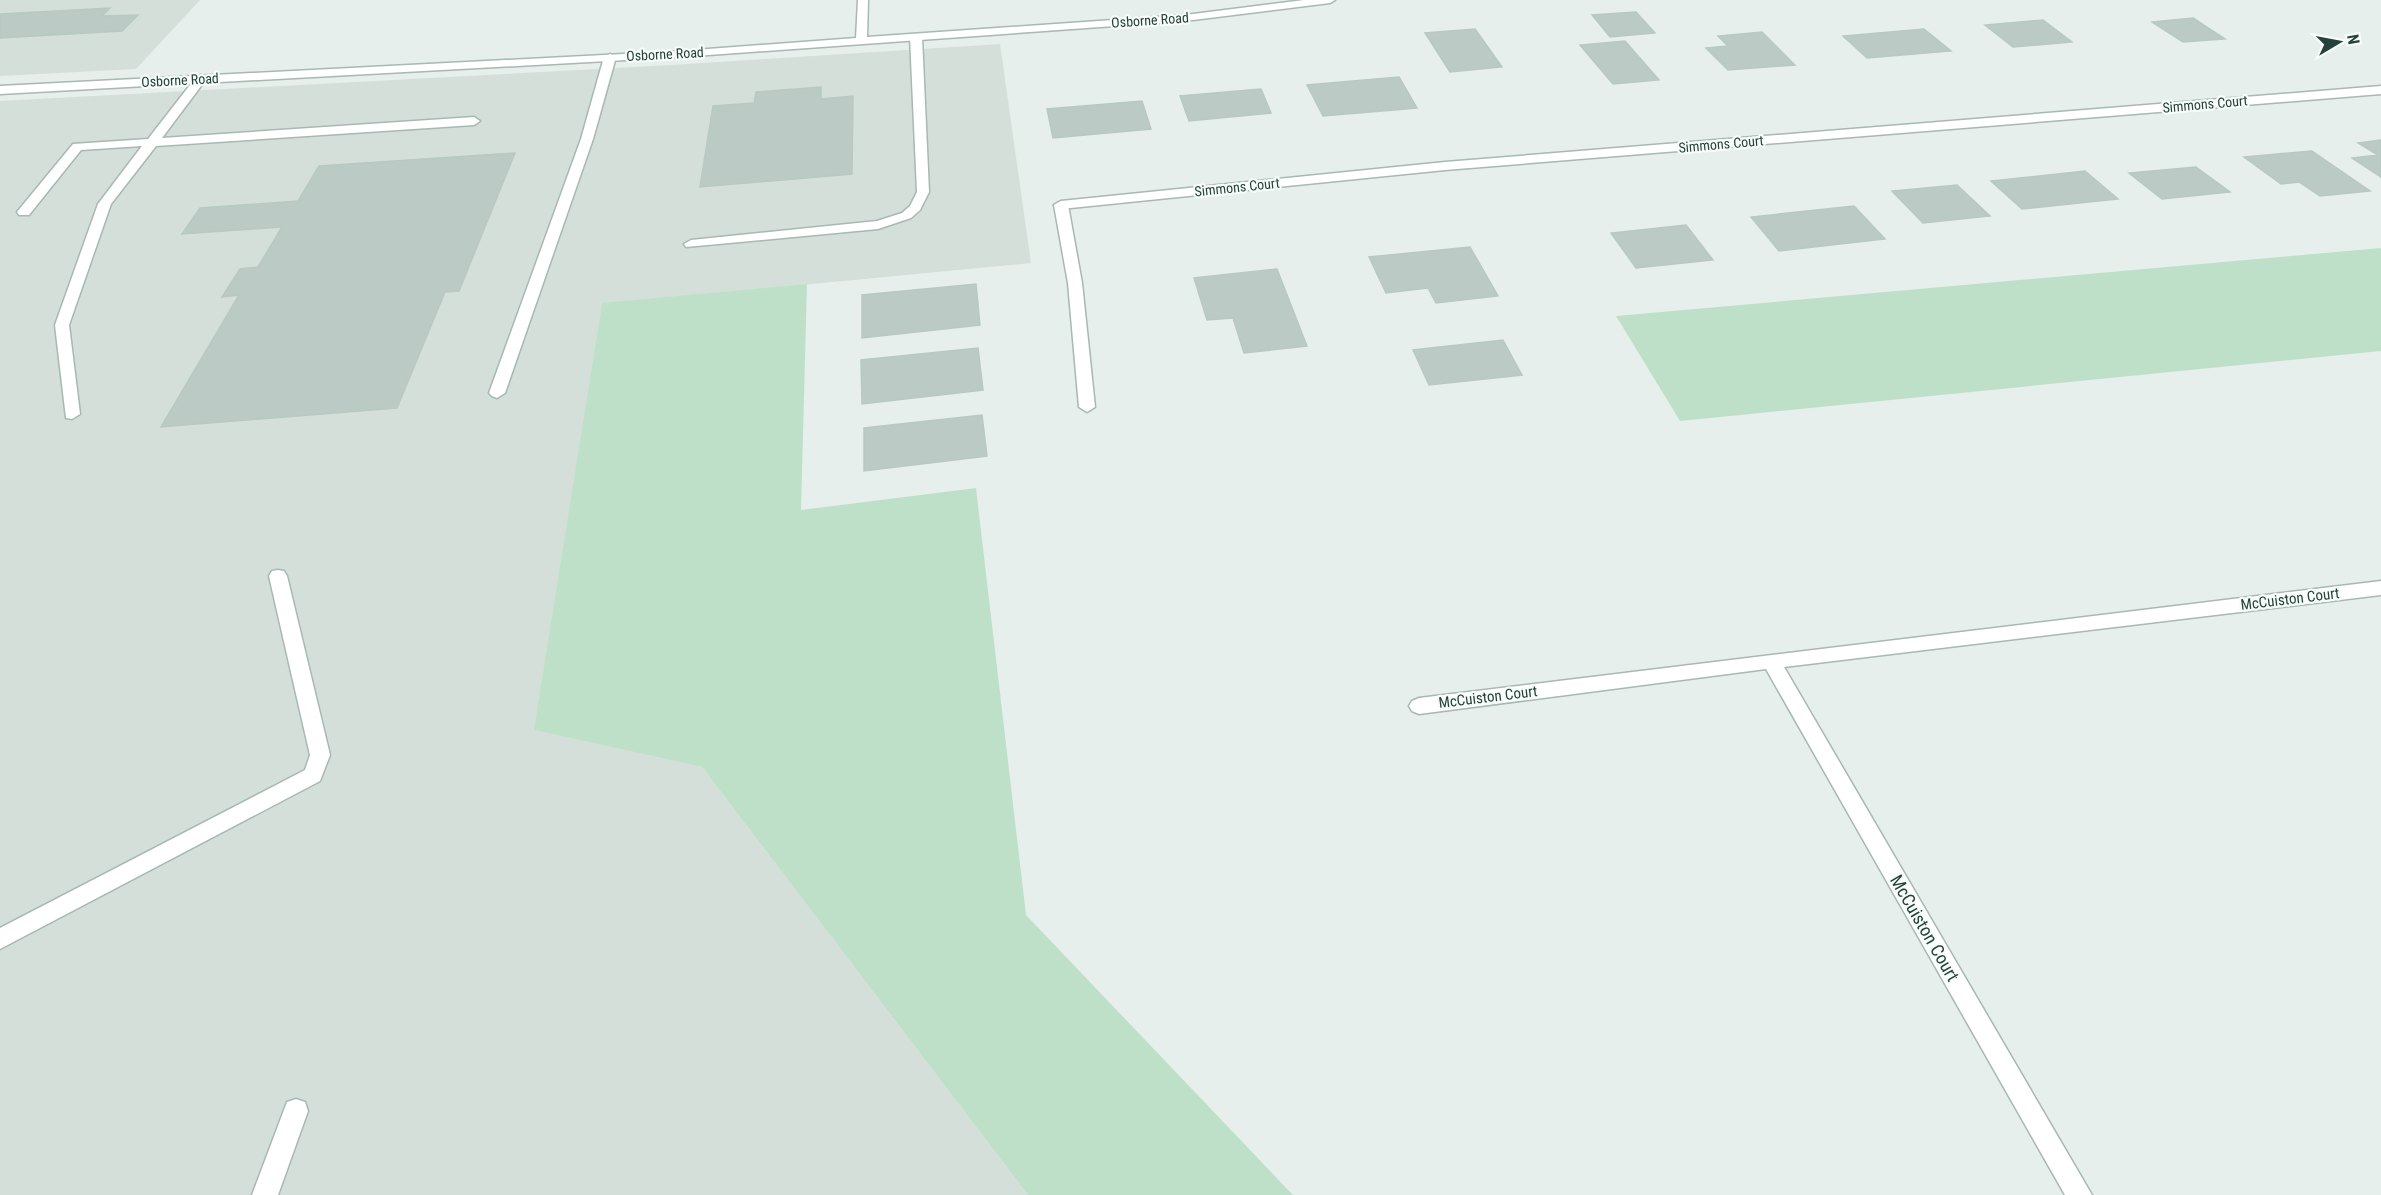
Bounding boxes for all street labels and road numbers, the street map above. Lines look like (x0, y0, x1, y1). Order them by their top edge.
street label: Osborne Road (1111, 9, 1189, 31)
street label: Osborne Road (626, 44, 704, 64)
street label: Osborne Road (141, 70, 219, 90)
street label: Simmons Court (2162, 92, 2248, 116)
street label: Simmons Court (1678, 132, 1764, 156)
street label: Simmons Court (1194, 175, 1280, 199)
street label: McCuiston Court (2240, 584, 2340, 614)
street label: McCuiston Court (1438, 682, 1538, 712)
street label: McCuiston Court (1886, 871, 1964, 985)

